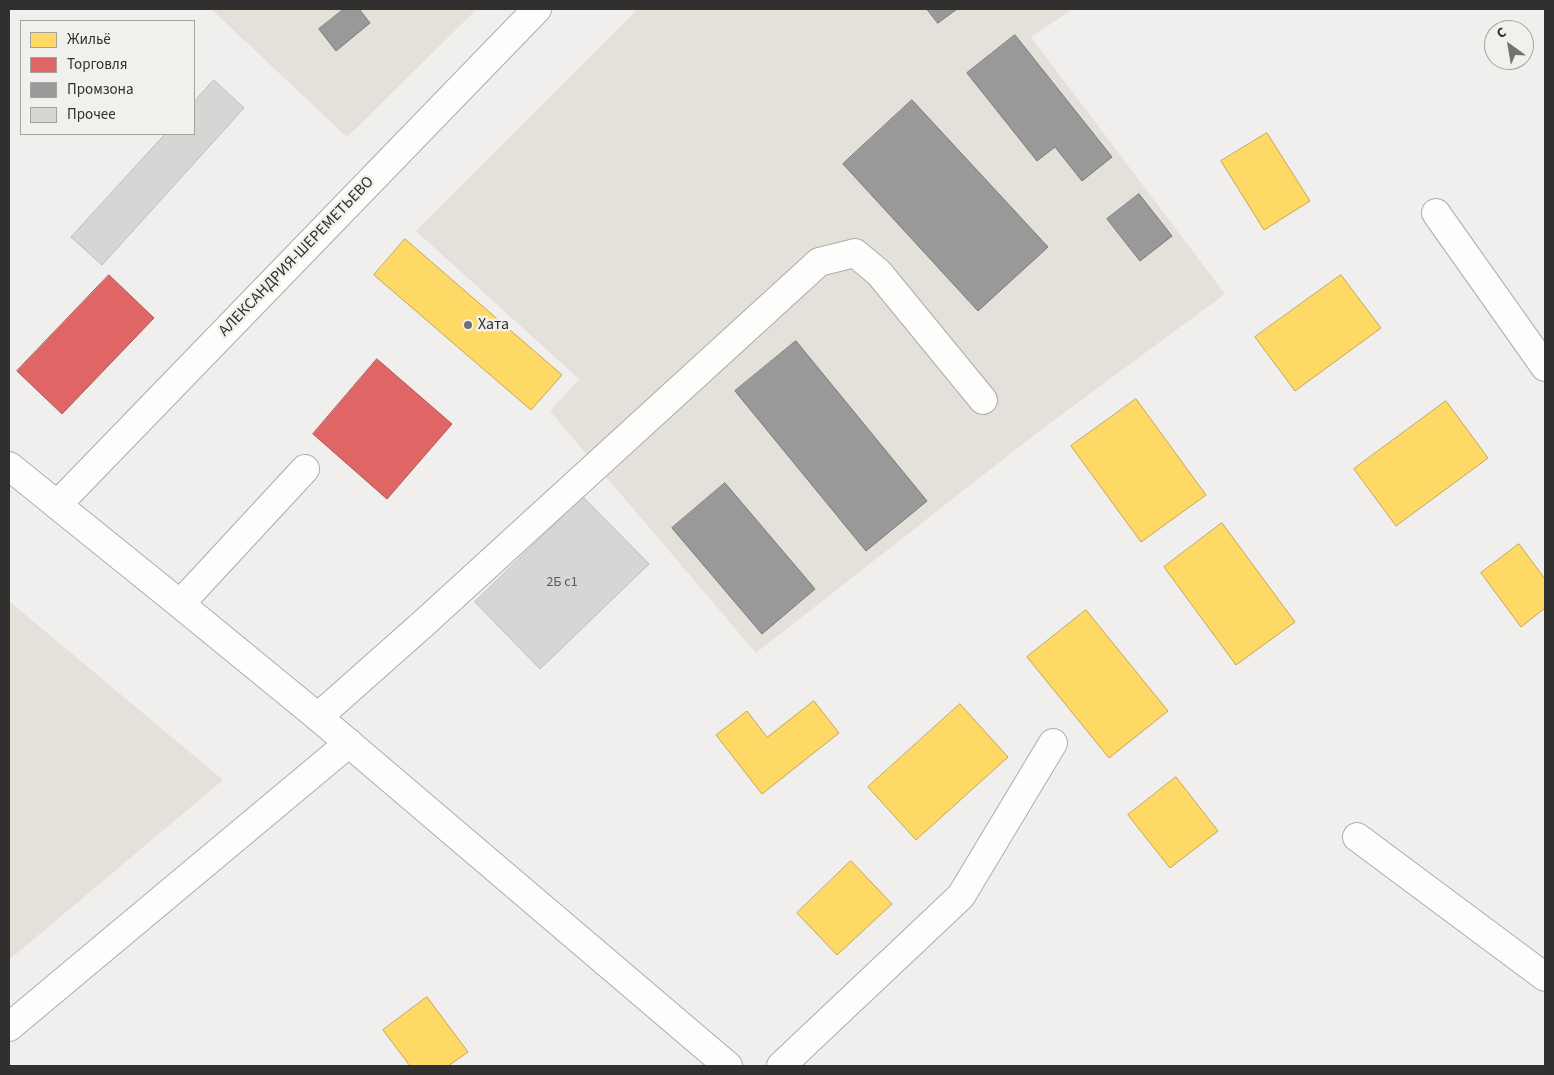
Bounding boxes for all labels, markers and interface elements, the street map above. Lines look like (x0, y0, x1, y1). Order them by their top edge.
legend (20, 20, 195, 135)
north arrow (1484, 20, 1534, 70)
text: С (1493, 22, 1510, 44)
text: Жильё (67, 29, 111, 50)
text: Торговля (67, 54, 127, 75)
text: Промзона (67, 79, 134, 100)
text: Прочее (67, 104, 116, 125)
street label: АЛЕКСАНДРИЯ-ШЕРЕМЕТЬЕВО (215, 173, 379, 341)
place label: Хата (478, 315, 509, 335)
marker: Хата (462, 319, 474, 331)
house number: 2Б с1 (546, 575, 578, 591)

